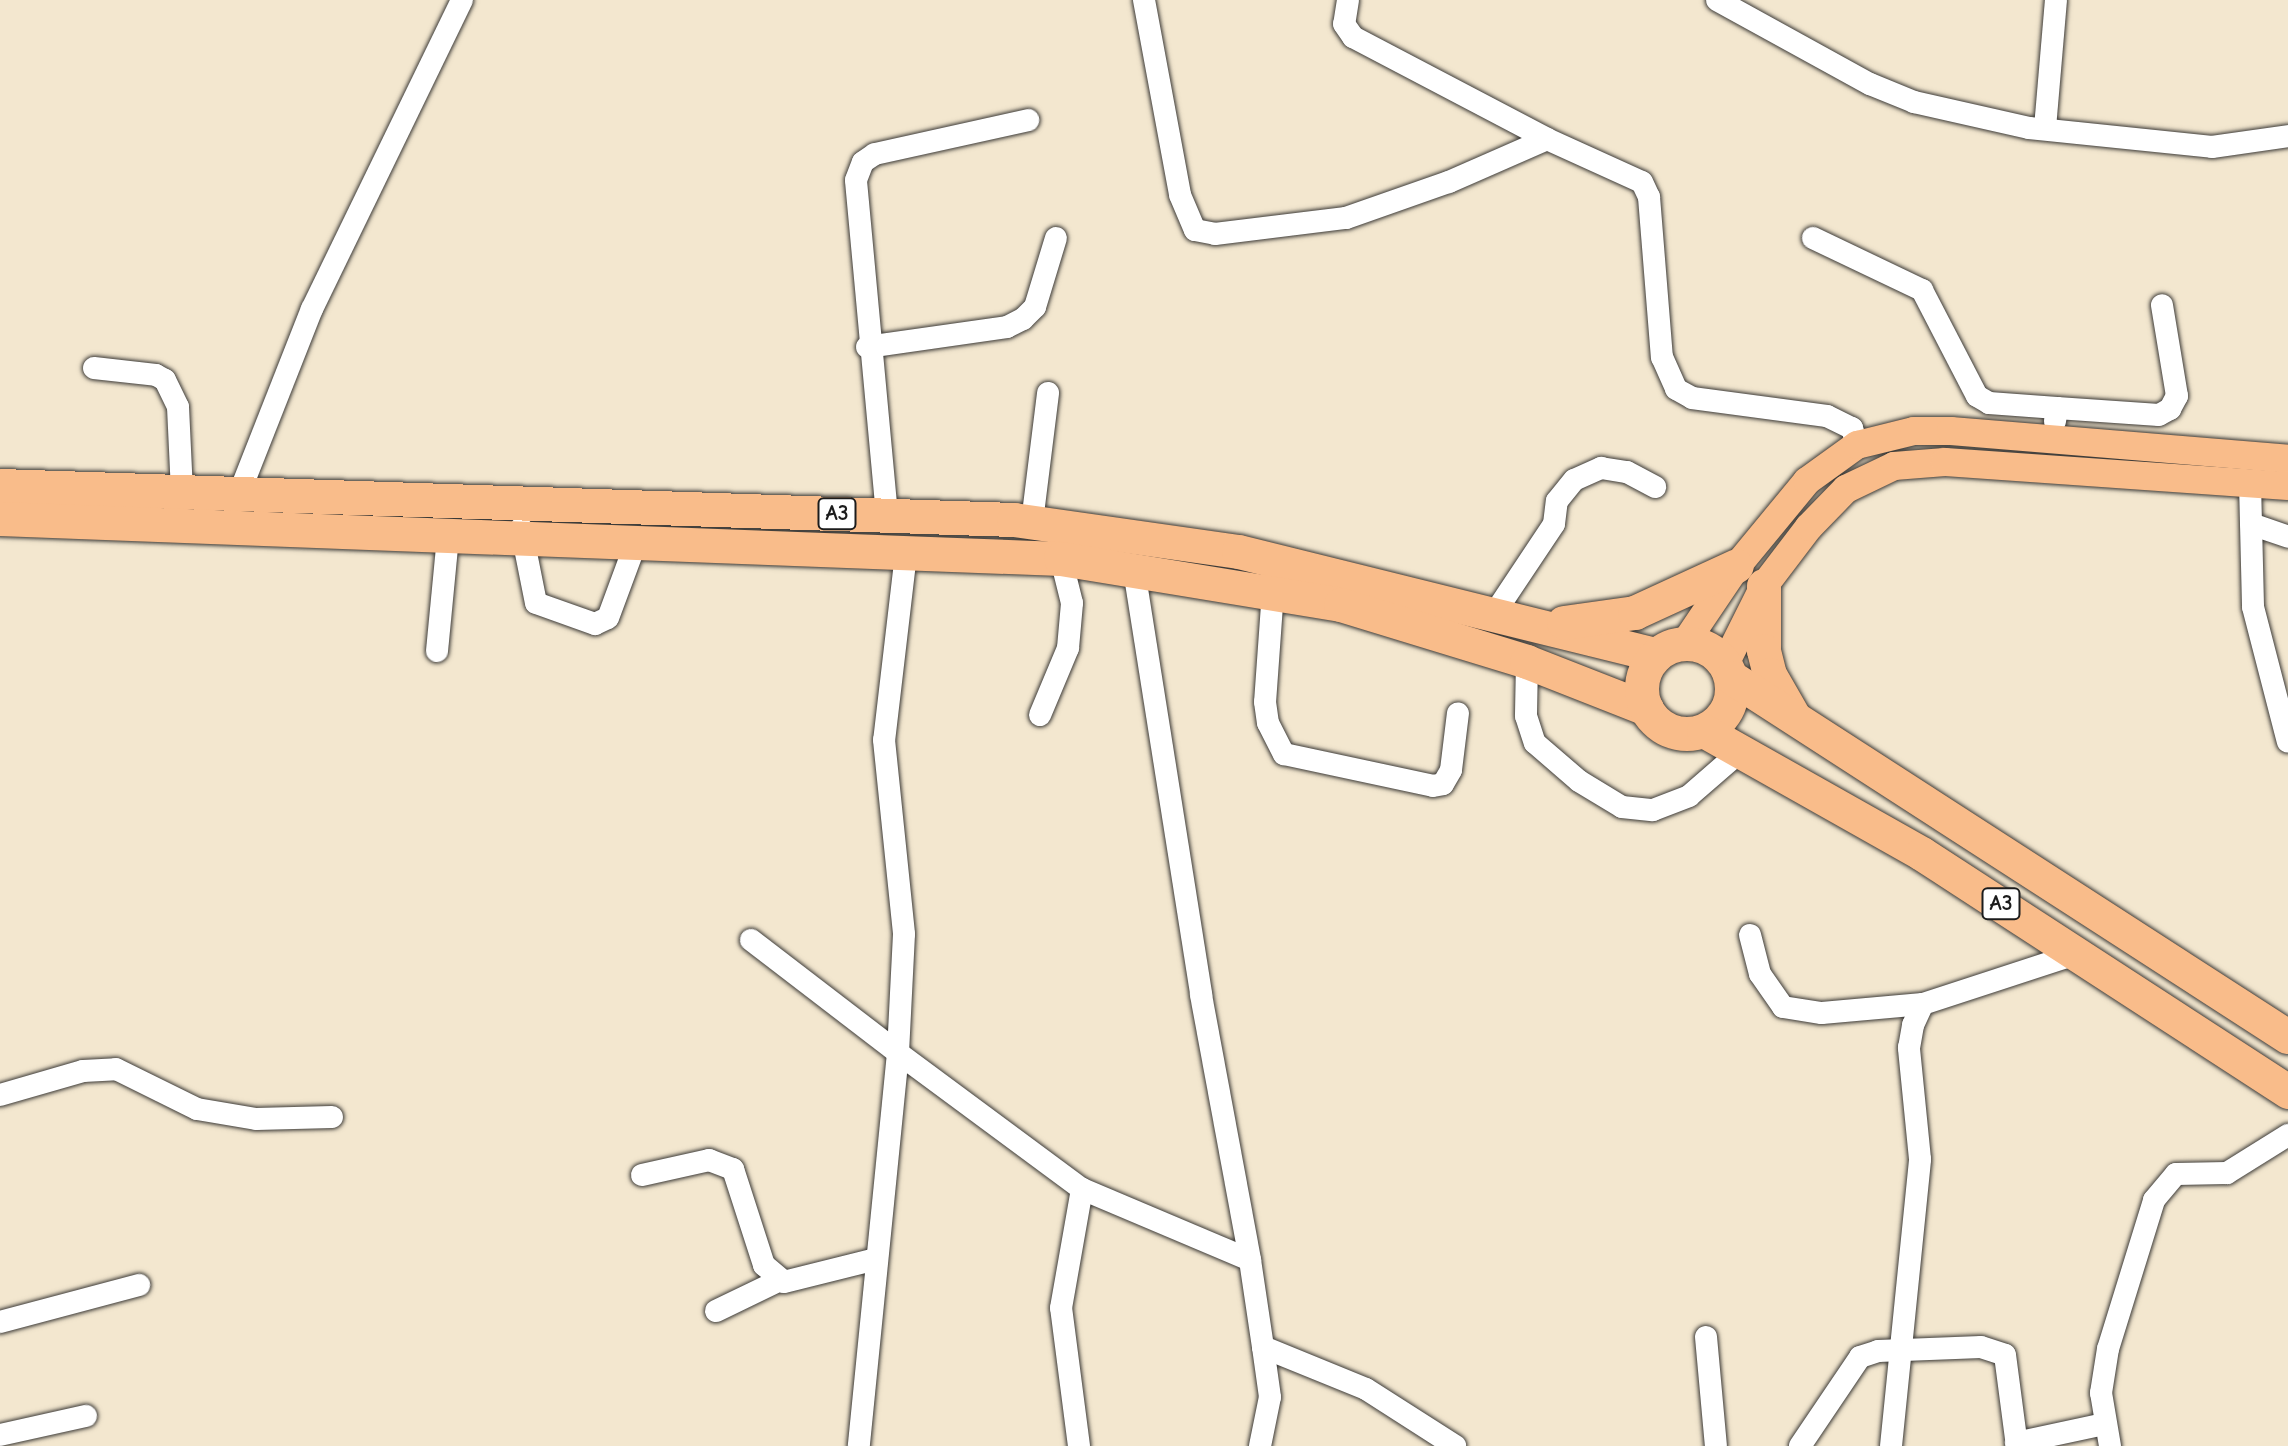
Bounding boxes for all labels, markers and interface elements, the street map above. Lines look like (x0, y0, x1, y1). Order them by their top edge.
road number: A3 (817, 496, 857, 532)
road number: A3 (1981, 886, 2021, 922)

